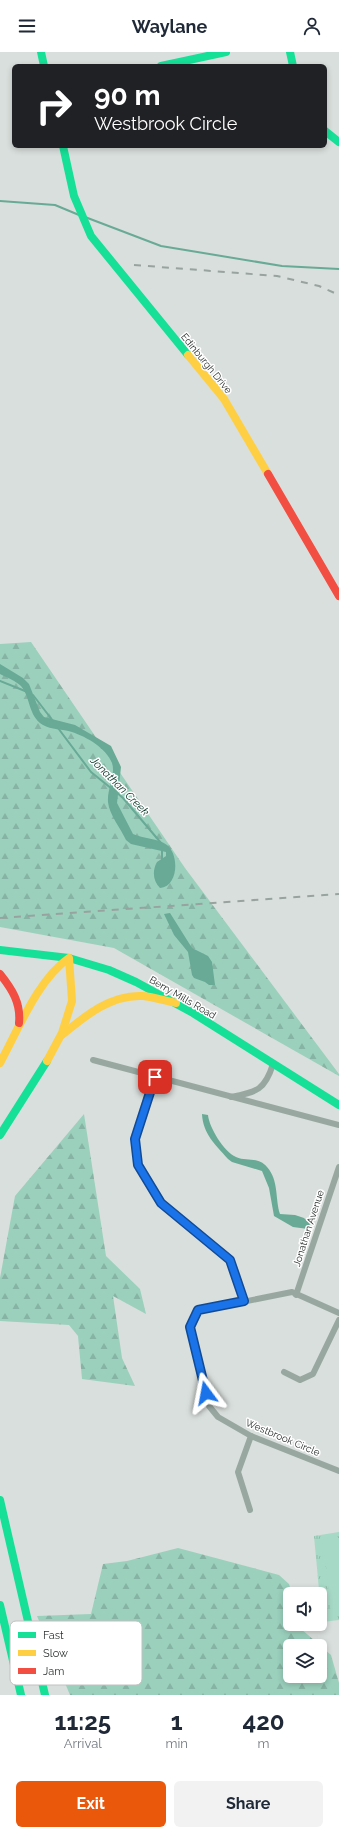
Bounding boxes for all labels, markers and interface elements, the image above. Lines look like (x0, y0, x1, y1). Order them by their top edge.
icon: menu (16, 15, 38, 37)
icon: person (301, 15, 323, 37)
text: Waylane (132, 16, 207, 37)
text: 90 m (94, 79, 160, 112)
icon: right (28, 80, 80, 132)
text: Westbrook Circle (94, 113, 237, 134)
street label: Edinburgh Drive (179, 331, 234, 396)
water label: Jonathan Creek (87, 754, 152, 818)
street label: Berry Mills Road (148, 974, 218, 1021)
pin (138, 1060, 172, 1094)
icon: arrive (144, 1066, 166, 1088)
street label: Jonathan Avenue (291, 1188, 326, 1268)
position arrow (185, 1372, 227, 1414)
street label: Westbrook Circle (244, 1417, 322, 1458)
map controls (283, 1587, 327, 1683)
button: sound (283, 1587, 327, 1631)
legend (10, 1621, 142, 1685)
text: Fast (43, 1629, 64, 1642)
button: layers (283, 1639, 327, 1683)
text: Slow (43, 1647, 68, 1660)
text: Jam (43, 1665, 64, 1678)
text: 11:25 (55, 1707, 111, 1736)
text: 1 (171, 1707, 183, 1736)
text: 420 (242, 1707, 284, 1736)
text: Arrival (64, 1736, 102, 1751)
text: min (166, 1736, 188, 1751)
text: m (257, 1736, 269, 1751)
button: Exit (16, 1781, 166, 1827)
button: Share (174, 1781, 323, 1827)

